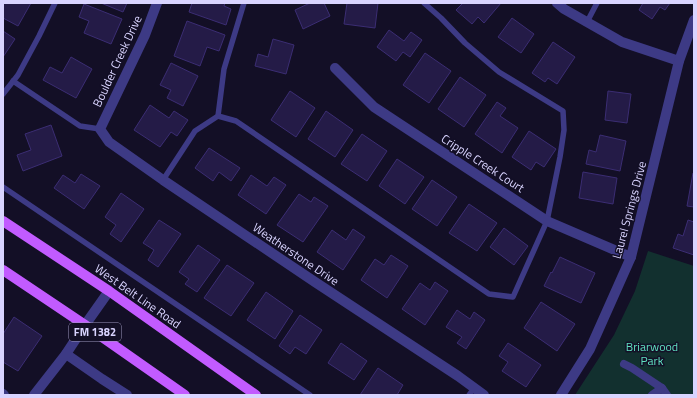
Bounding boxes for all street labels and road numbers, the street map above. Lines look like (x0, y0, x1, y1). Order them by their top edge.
street label: Boulder Creek Drive (87, 12, 147, 110)
street label: Cripple Creek Court (438, 129, 529, 198)
street label: Laurel Springs Drive (607, 159, 651, 261)
street label: Weatherstone Drive (249, 218, 343, 290)
street label: West Belt Line Road (91, 259, 185, 333)
road number: FM 1382 (69, 323, 121, 341)

